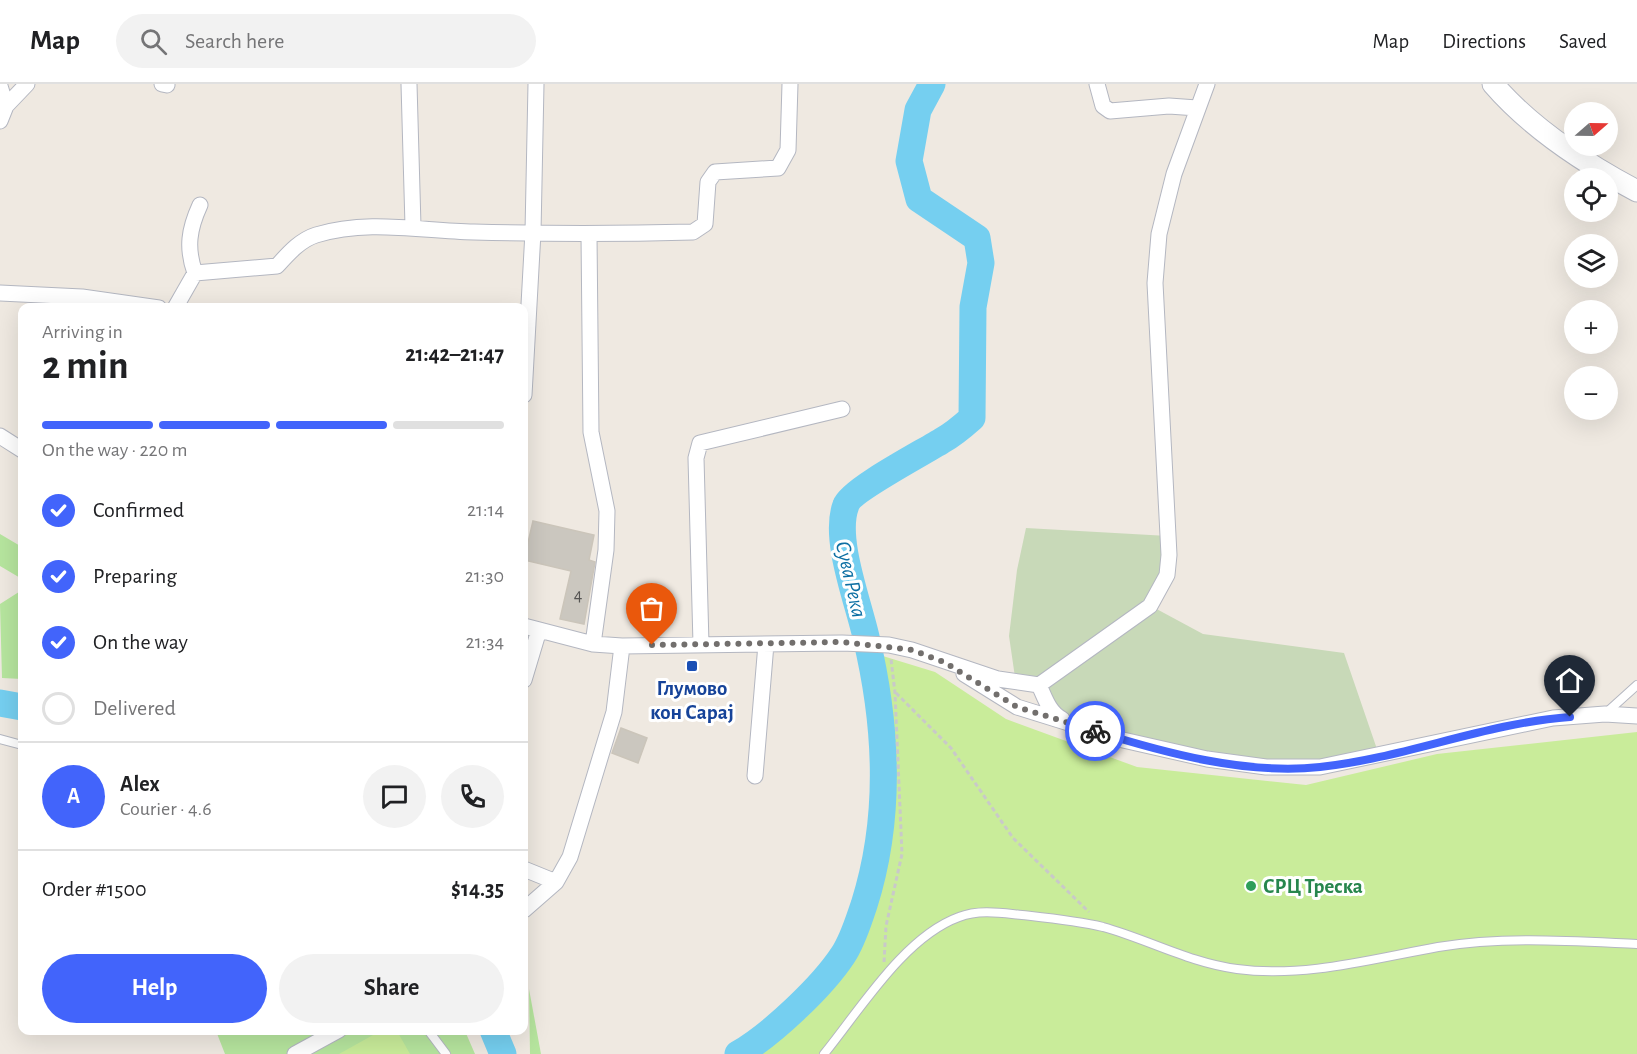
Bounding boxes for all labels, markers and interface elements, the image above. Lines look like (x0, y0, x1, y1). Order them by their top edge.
search box (116, 14, 536, 68)
icon: search (137, 25, 170, 58)
text: Map (30, 27, 80, 55)
text: Search here (185, 30, 284, 52)
text: Map (1373, 31, 1409, 52)
text: Directions (1442, 31, 1526, 52)
text: Saved (1559, 31, 1607, 52)
north arrow (1564, 102, 1618, 156)
map controls (1564, 102, 1618, 420)
button: locate (1564, 168, 1618, 222)
button: layers (1564, 234, 1618, 288)
button: + (1564, 300, 1618, 354)
text: Arriving in (42, 322, 123, 342)
text: 21:42–21:47 (405, 343, 504, 365)
text: 2 min (42, 347, 129, 386)
button: − (1564, 366, 1618, 420)
text: On the way · 220 m (42, 440, 188, 460)
icon: check (42, 494, 75, 527)
text: Confirmed (93, 499, 184, 521)
text: 21:14 (467, 500, 504, 520)
water label: Сува Река (832, 539, 871, 620)
icon: check (42, 560, 75, 593)
text: Preparing (93, 565, 177, 587)
text: 21:30 (465, 566, 504, 586)
pin (626, 583, 677, 645)
house number: 4 (574, 587, 583, 605)
icon: bag (635, 592, 668, 625)
icon: check (42, 626, 75, 659)
text: On the way (93, 631, 188, 653)
text: 21:34 (466, 632, 504, 652)
pin (1544, 655, 1595, 717)
marker: Глумово кон Сарај (685, 659, 699, 673)
icon: home (1553, 664, 1586, 697)
place label: Глумово кон Сарај (650, 678, 734, 723)
text: Delivered (93, 697, 176, 719)
courier (1065, 701, 1125, 761)
icon: bike (1079, 715, 1112, 748)
button: chat (363, 765, 426, 828)
button: phone (441, 765, 504, 828)
text: Alex (120, 773, 160, 795)
text: A (67, 785, 80, 807)
text: Courier · 4.6 (120, 799, 212, 819)
place label: СРЦ Треска (1263, 876, 1363, 897)
text: Order #1500 (42, 878, 147, 900)
text: $14.35 (451, 878, 504, 900)
marker: СРЦ Треска (1244, 879, 1258, 893)
button: Help (42, 954, 267, 1023)
button: Share (279, 954, 504, 1023)

